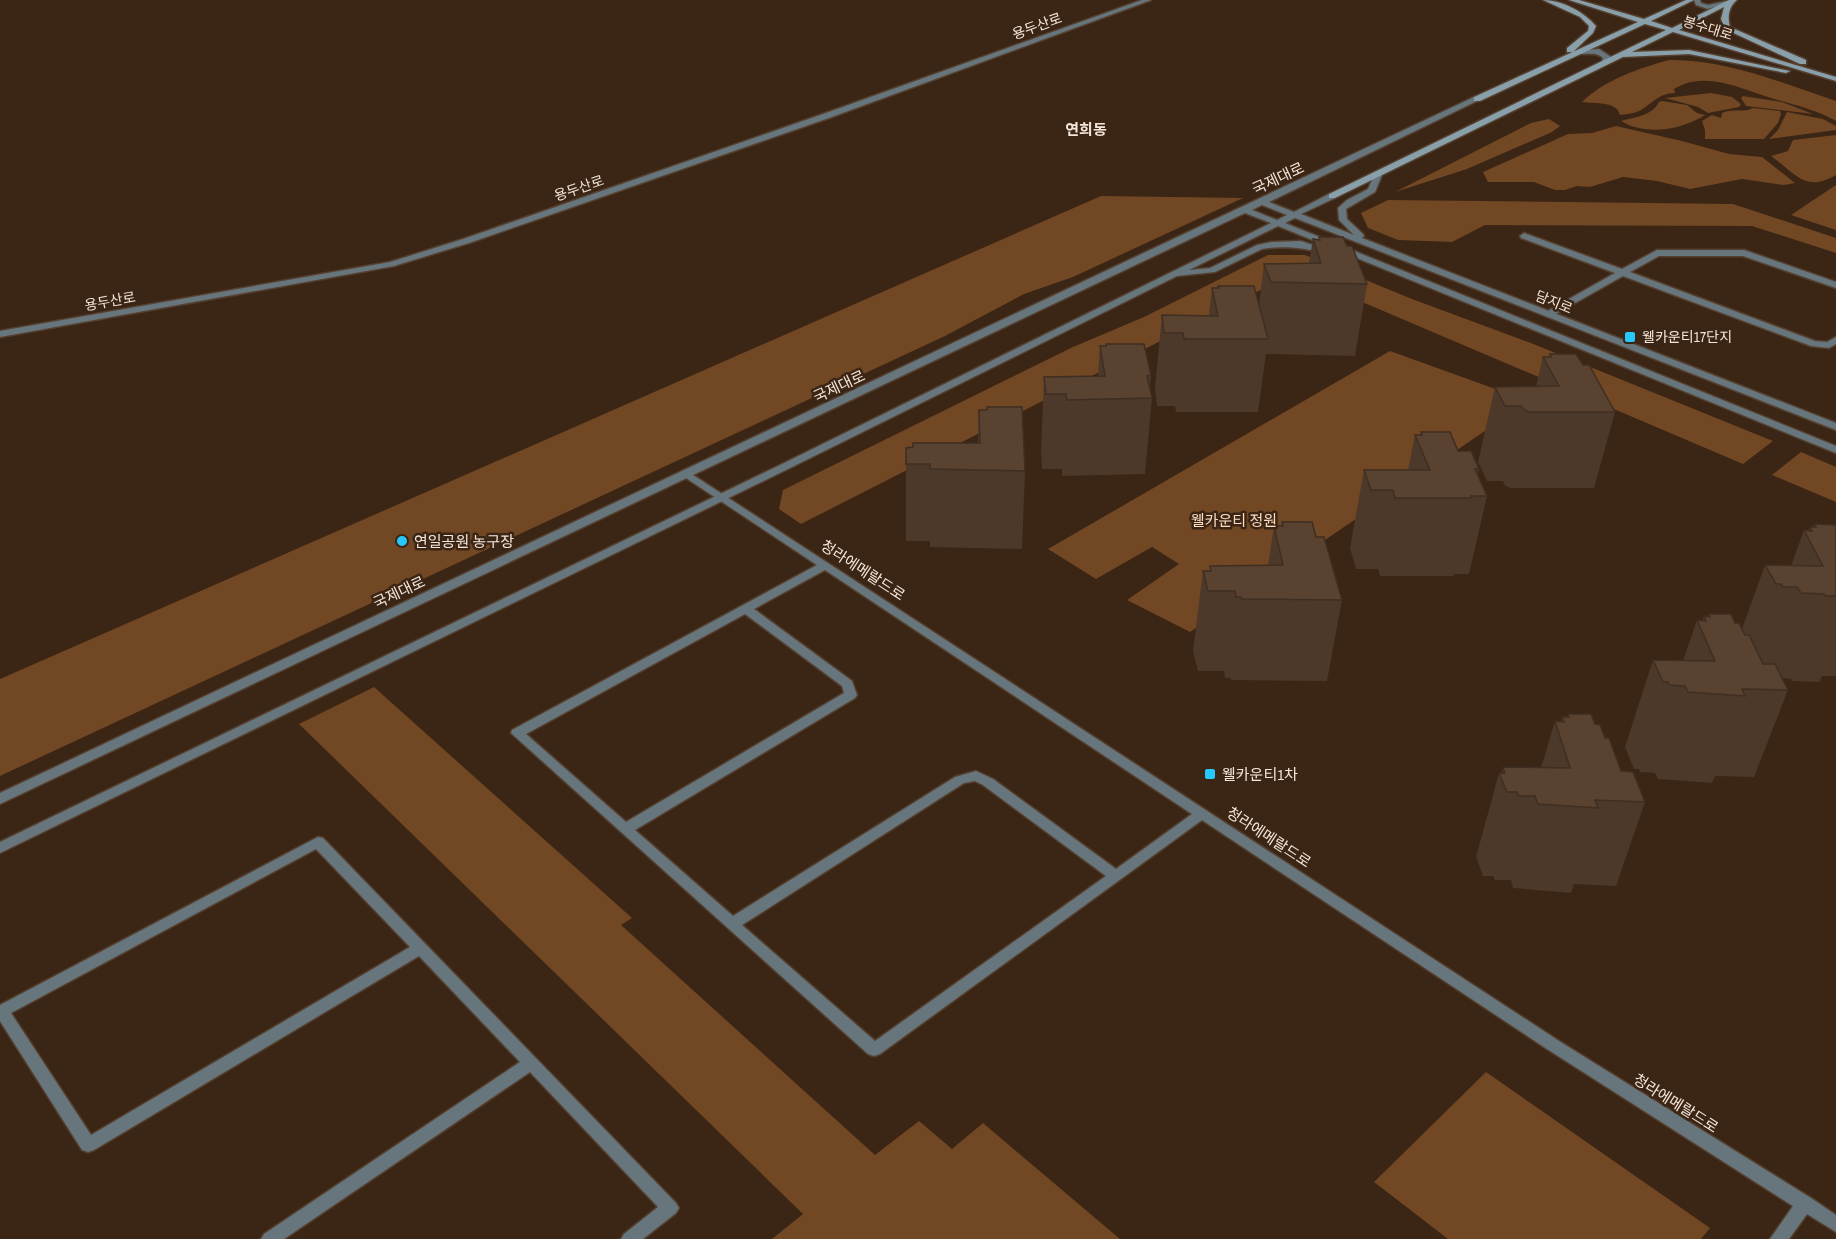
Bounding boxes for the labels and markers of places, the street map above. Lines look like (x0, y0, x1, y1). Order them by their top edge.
place label: 웰카운티17단지 (1642, 328, 1732, 346)
marker: 웰카운티17단지 (1623, 330, 1637, 344)
place label: 연일공원 농구장 (414, 531, 514, 552)
marker: 연일공원 농구장 (395, 534, 409, 548)
place label: 웰카운티1차 (1222, 764, 1298, 785)
marker: 웰카운티1차 (1203, 767, 1217, 781)

